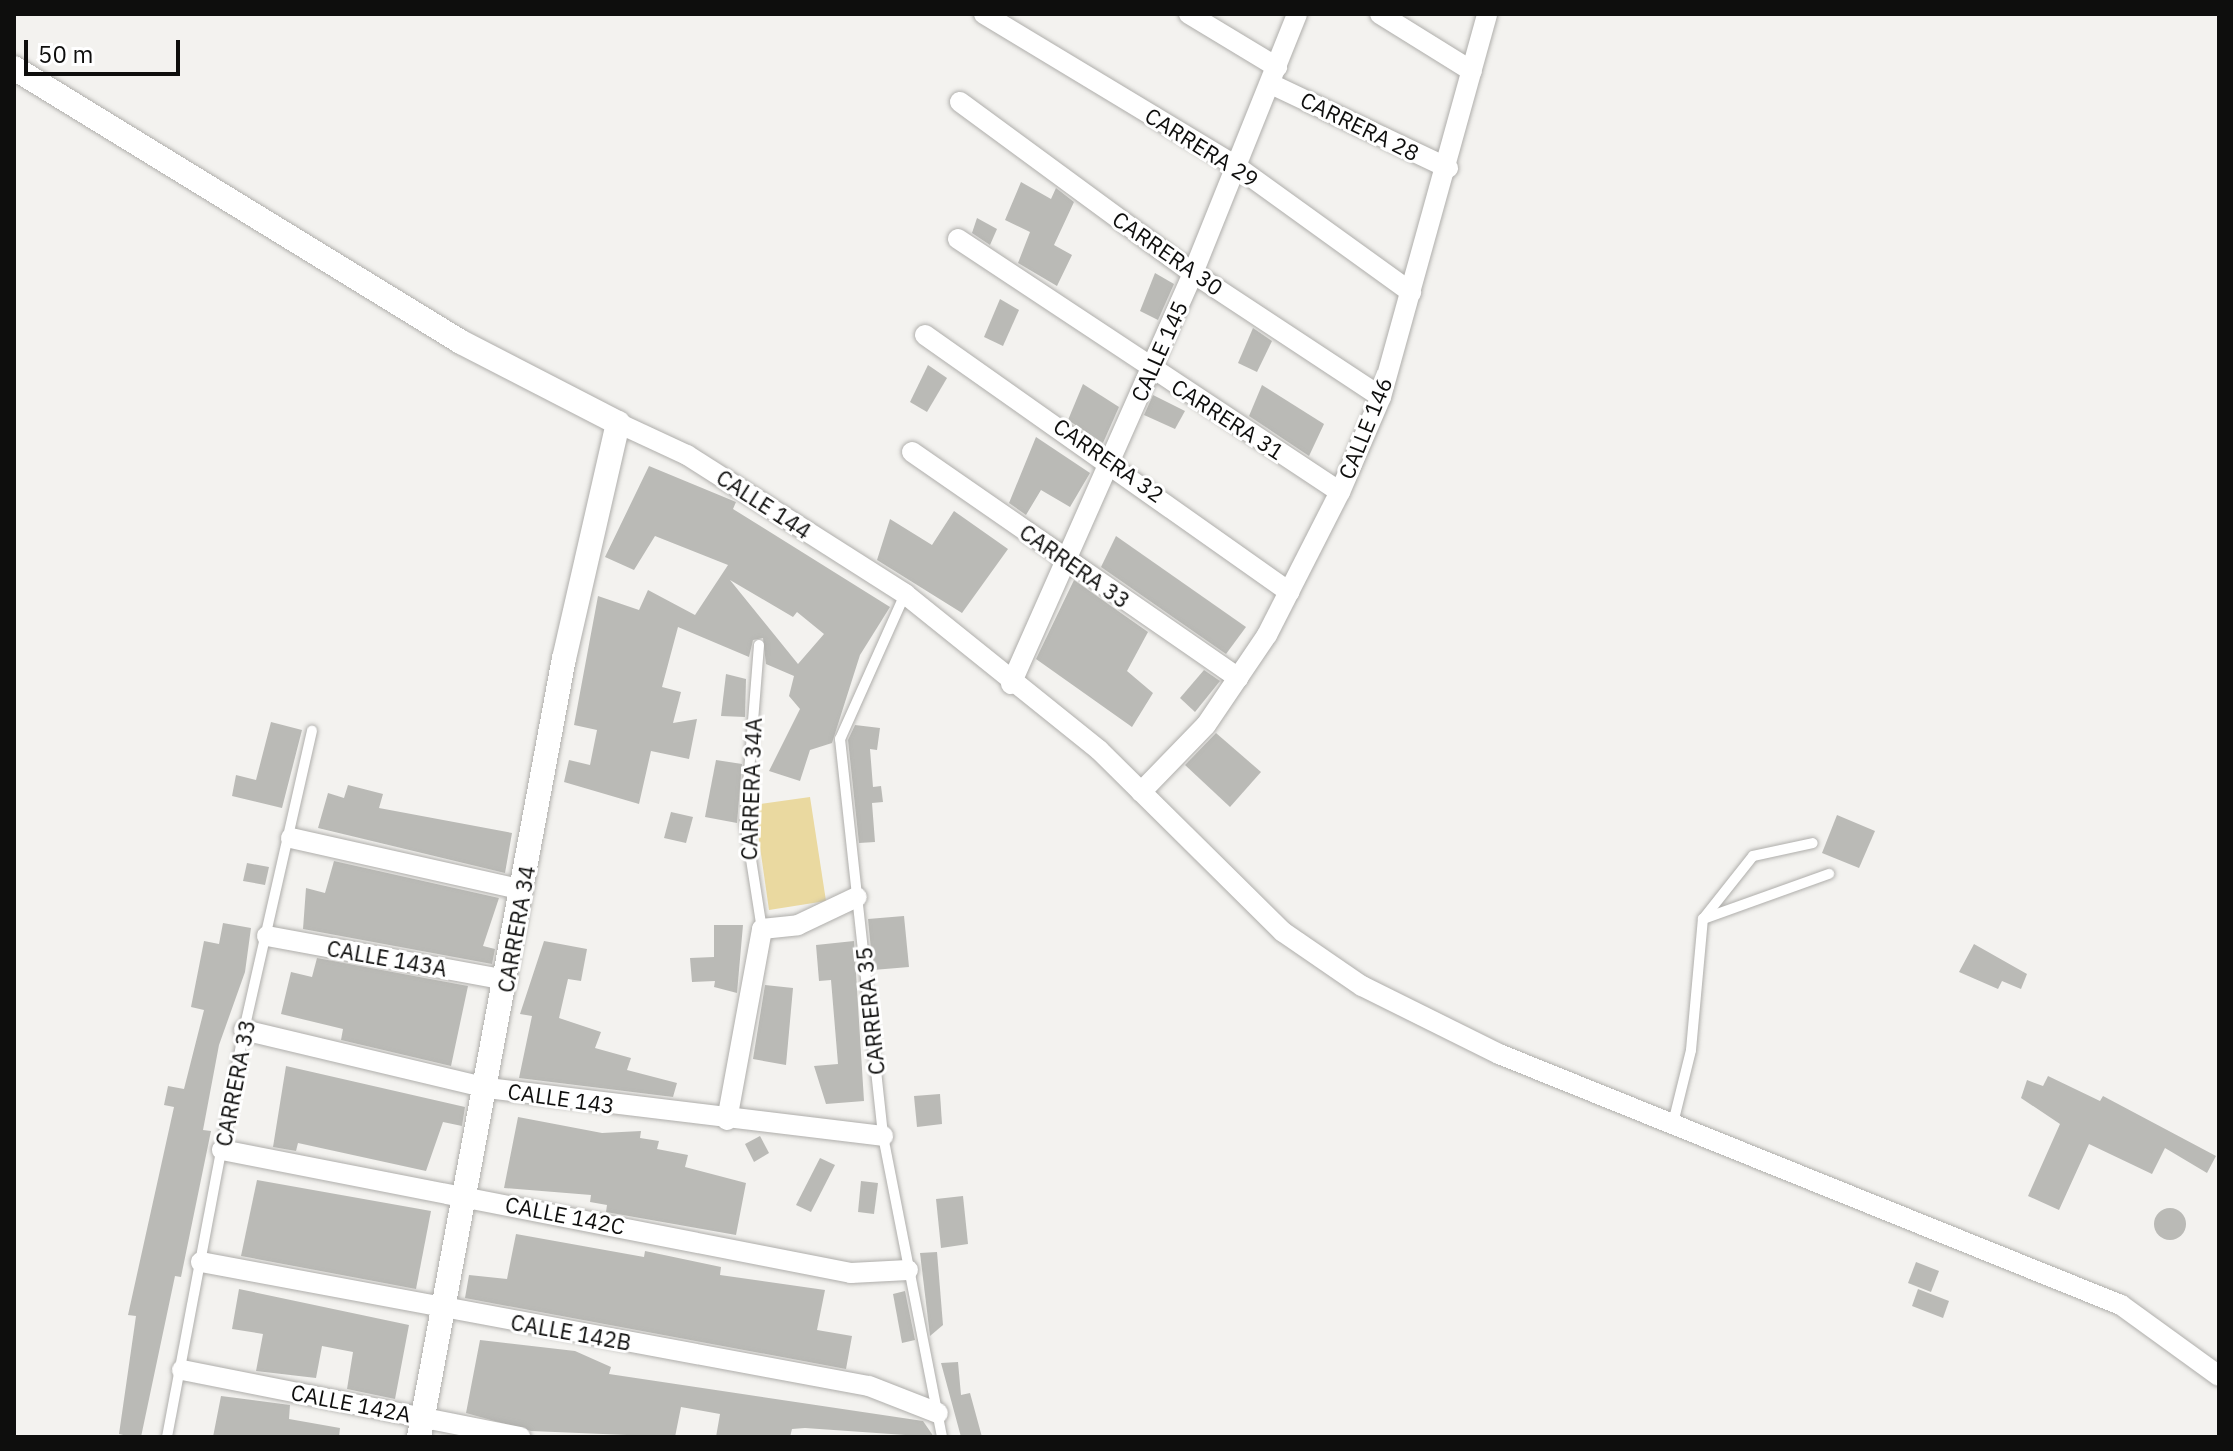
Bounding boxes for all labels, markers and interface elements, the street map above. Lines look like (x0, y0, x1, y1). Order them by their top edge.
scale bar (28, 24, 184, 74)
text: 50 m (38, 38, 93, 70)
street label: CARRERA 28 (1296, 86, 1424, 166)
street label: CARRERA 29 (1141, 102, 1263, 192)
street label: CARRERA 30 (1108, 205, 1228, 301)
street label: CALLE 145 (1125, 297, 1193, 405)
street label: CARRERA 31 (1167, 373, 1289, 465)
street label: CALLE 146 (1333, 373, 1397, 483)
street label: CARRERA 32 (1049, 412, 1169, 508)
street label: CALLE 144 (712, 464, 816, 544)
street label: CARRERA 33 (1015, 518, 1135, 614)
street label: CARRERA 34A (735, 717, 767, 861)
street label: CARRERA 34 (492, 863, 540, 995)
street label: CALLE 143A (325, 934, 449, 982)
street label: CARRERA 35 (850, 946, 890, 1076)
street label: CARRERA 33 (210, 1017, 260, 1149)
street label: CALLE 143 (506, 1077, 616, 1119)
street label: CALLE 142C (503, 1190, 627, 1240)
street label: CALLE 142B (509, 1308, 633, 1356)
street label: CALLE 142A (289, 1378, 413, 1428)

